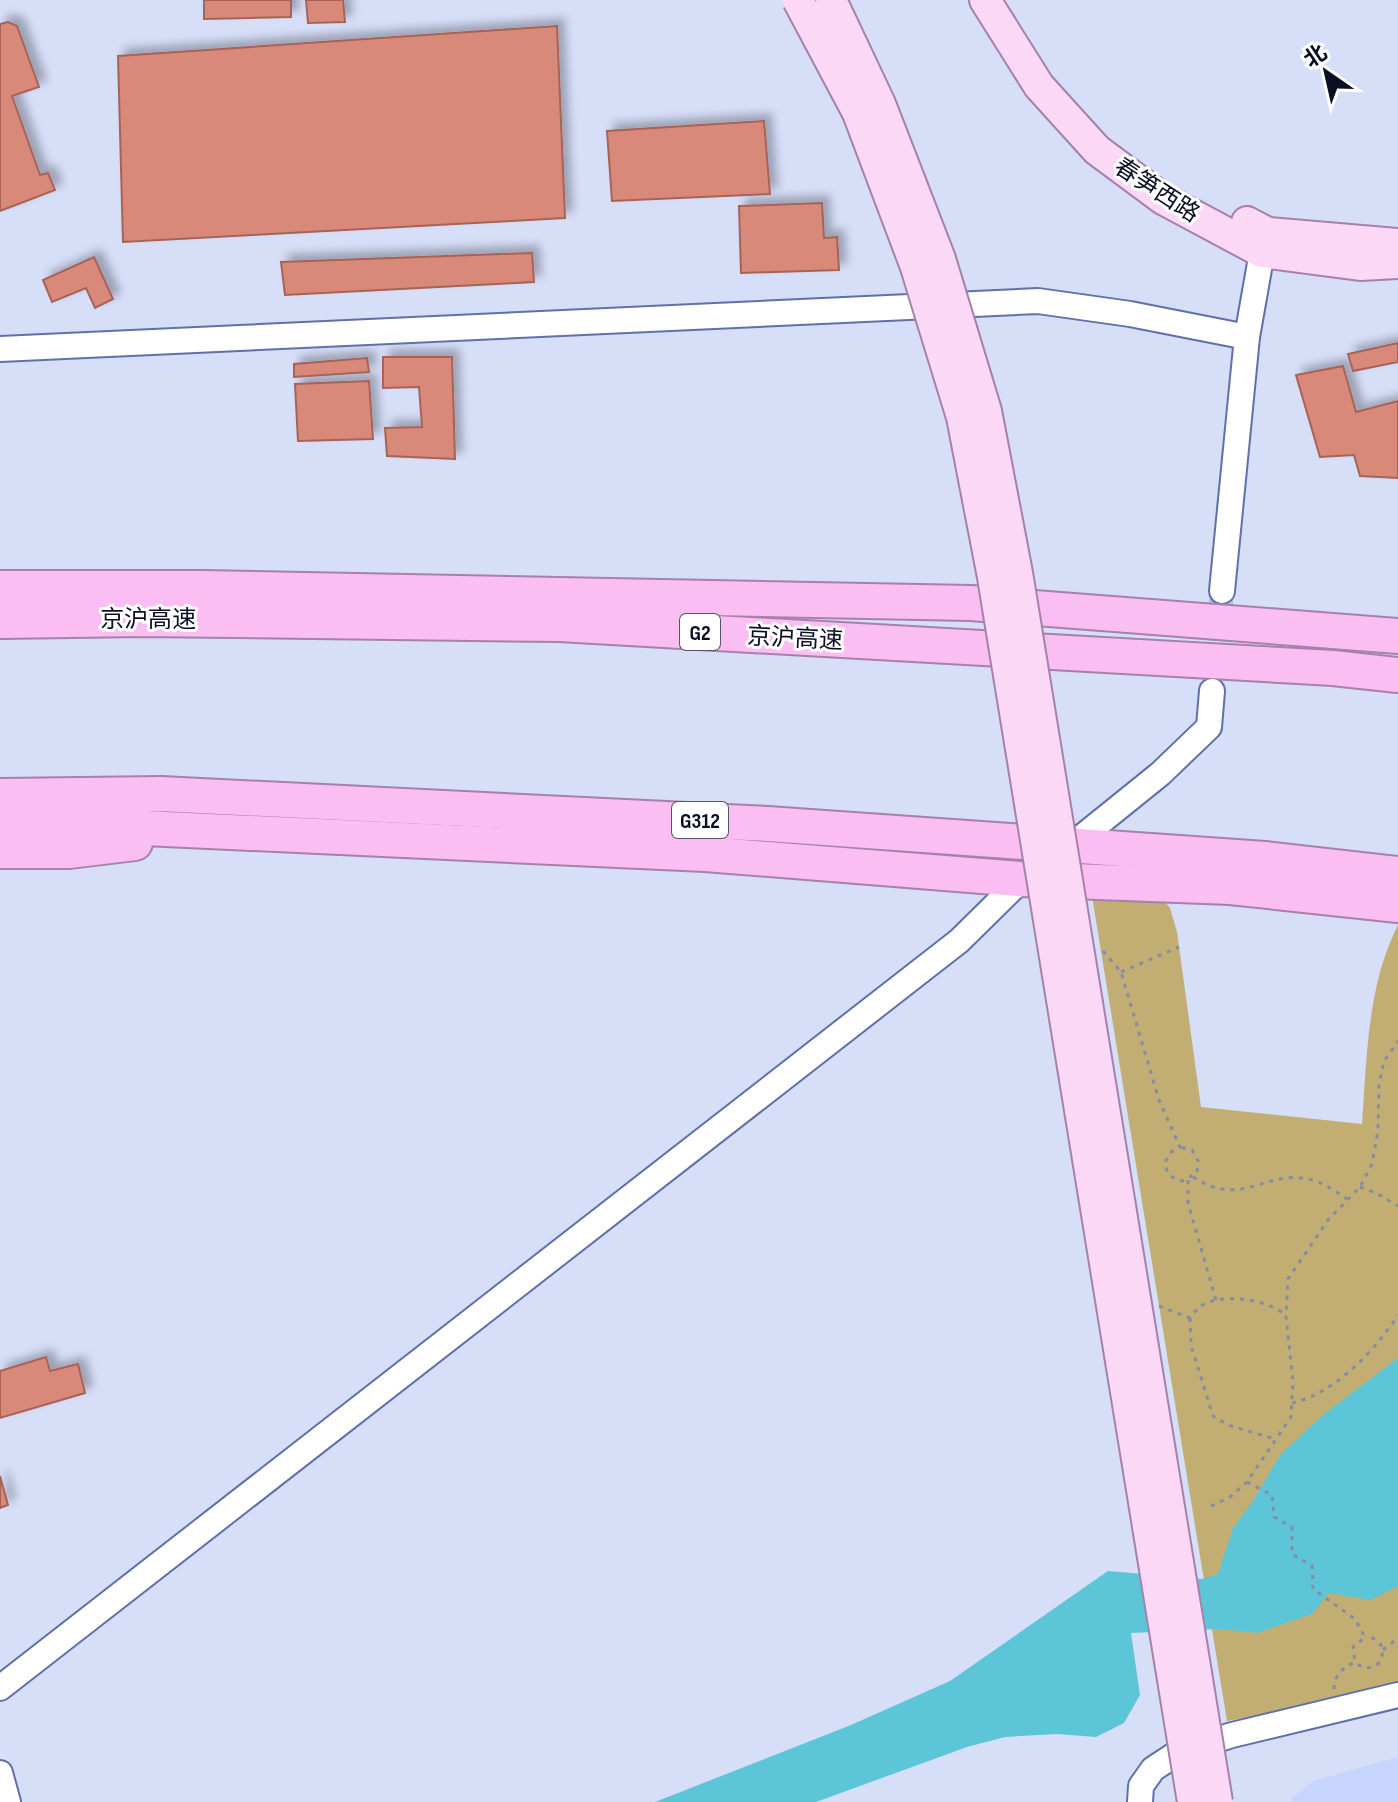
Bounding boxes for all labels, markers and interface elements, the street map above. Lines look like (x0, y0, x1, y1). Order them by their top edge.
north arrow (1286, 32, 1366, 112)
text: 北 (1299, 39, 1332, 74)
street label: 春笋西路 (1109, 152, 1205, 229)
street label: 京沪高速 (100, 605, 196, 634)
road number: G2 (680, 614, 720, 650)
street label: 京沪高速 (746, 622, 844, 655)
road number: G312 (672, 802, 728, 838)

